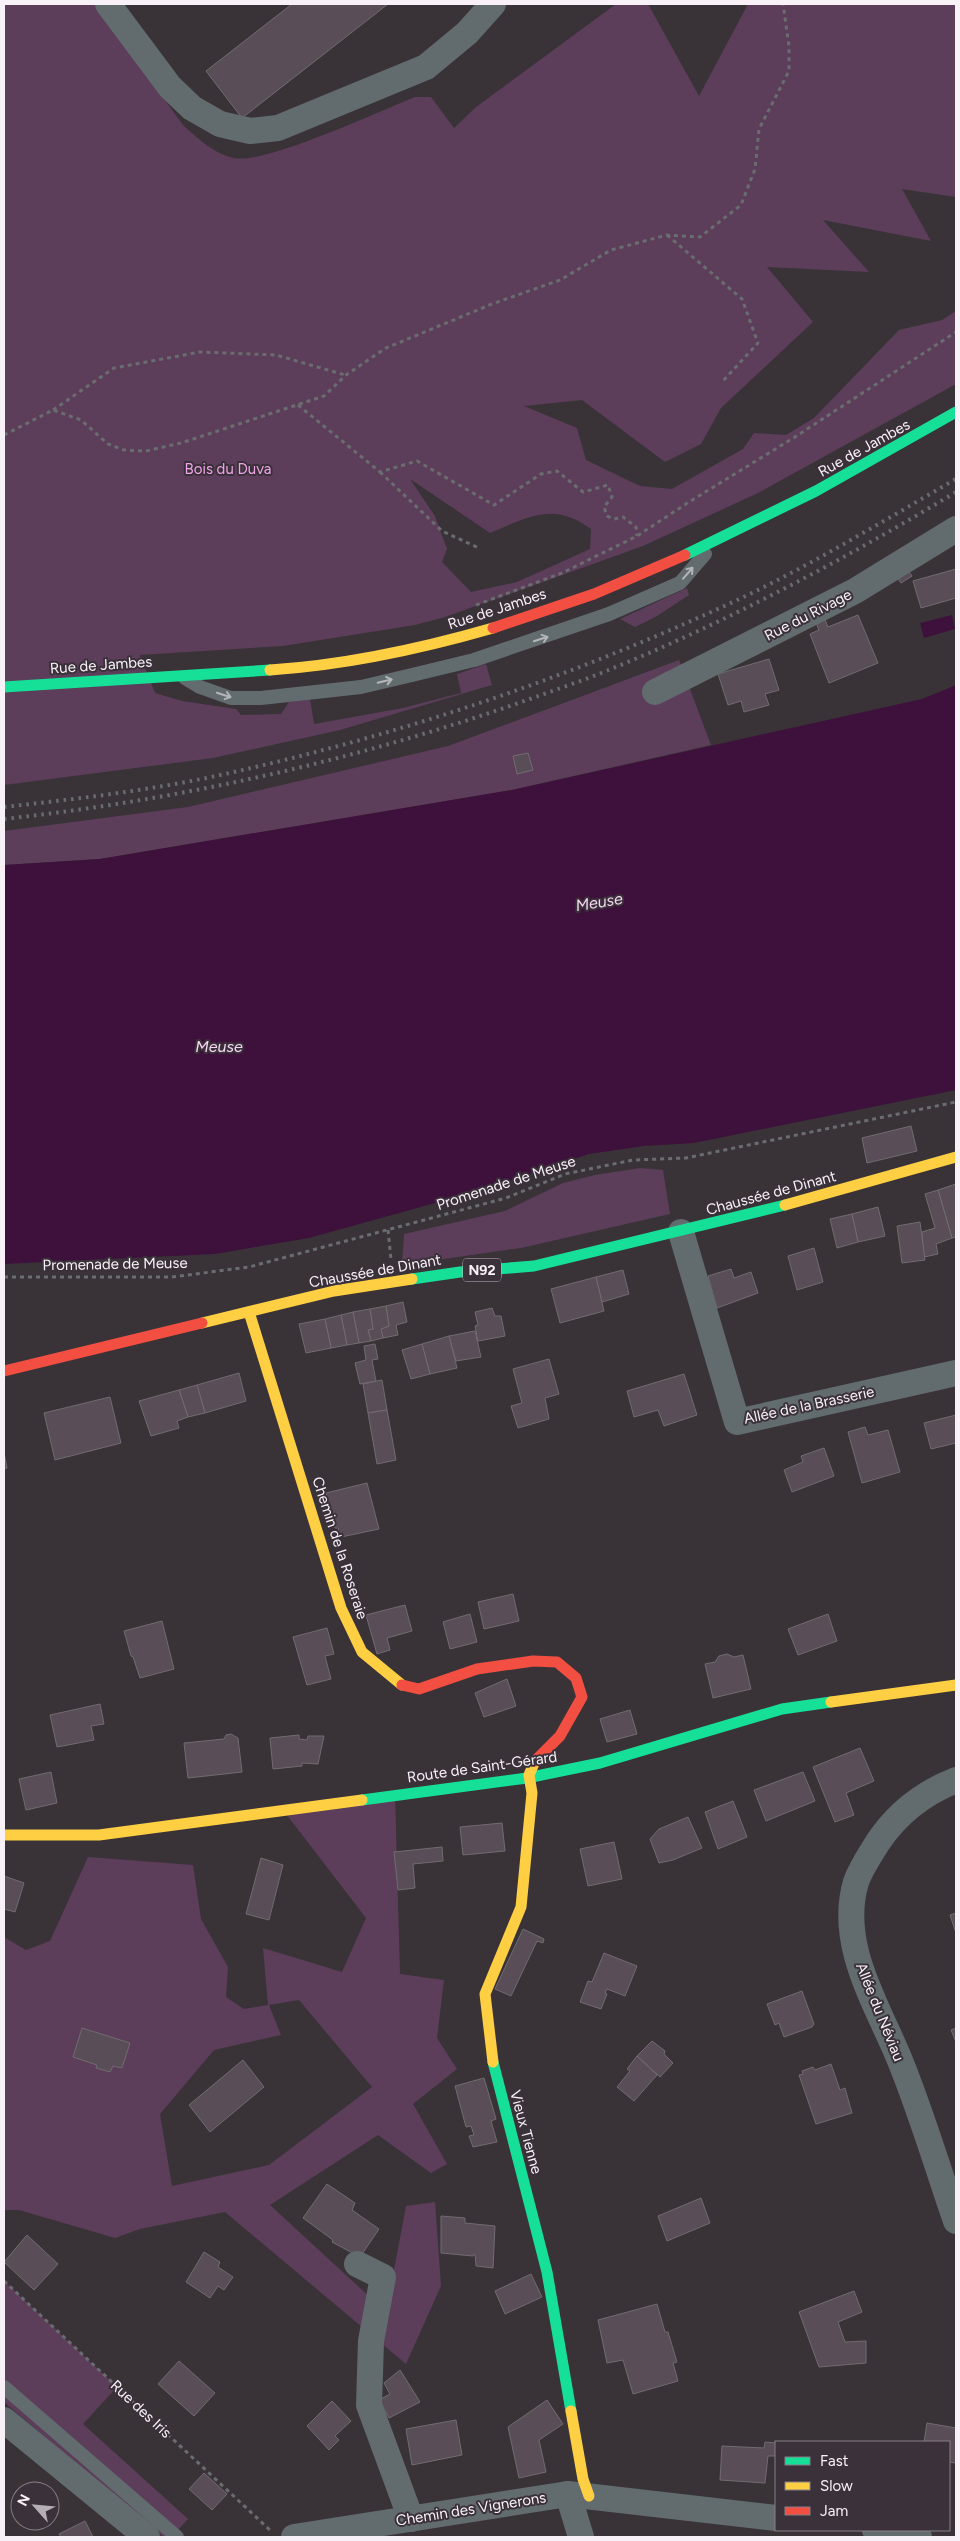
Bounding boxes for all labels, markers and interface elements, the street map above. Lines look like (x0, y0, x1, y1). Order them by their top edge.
street label: Rue de Jambes (815, 415, 913, 481)
park label: Bois du Duva (185, 460, 271, 478)
one-way arrow (683, 566, 694, 579)
street label: Rue de Jambes (445, 585, 549, 633)
street label: Rue du Rivage (761, 585, 855, 645)
one-way arrow (533, 633, 549, 643)
street label: Rue de Jambes (49, 652, 153, 678)
one-way arrow (376, 676, 392, 685)
one-way arrow (215, 691, 231, 701)
water label: Meuse (574, 889, 624, 915)
water label: Meuse (195, 1037, 243, 1056)
street label: Promenade de Meuse (434, 1152, 578, 1214)
street label: Chaussée de Dinant (704, 1167, 838, 1219)
street label: Chaussée de Dinant (308, 1250, 443, 1291)
street label: Promenade de Meuse (42, 1254, 188, 1274)
road number: N92 (463, 1258, 501, 1282)
street label: Allée de la Brasserie (742, 1382, 876, 1428)
street label: Chemin de la Roseraie (308, 1475, 372, 1621)
street label: Route de Saint-Gérard (406, 1748, 558, 1786)
street label: Allée du Néviau (852, 1960, 908, 2064)
street label: Vieux Tienne (506, 2088, 546, 2176)
street label: Rue des Iris (107, 2376, 175, 2442)
legend (775, 2441, 950, 2531)
text: Fast (820, 2452, 849, 2470)
text: Slow (820, 2477, 853, 2495)
north arrow (10, 2481, 60, 2531)
street label: Chemin des Vignerons (395, 2488, 547, 2530)
text: N (14, 2492, 34, 2509)
text: Jam (820, 2502, 848, 2520)

